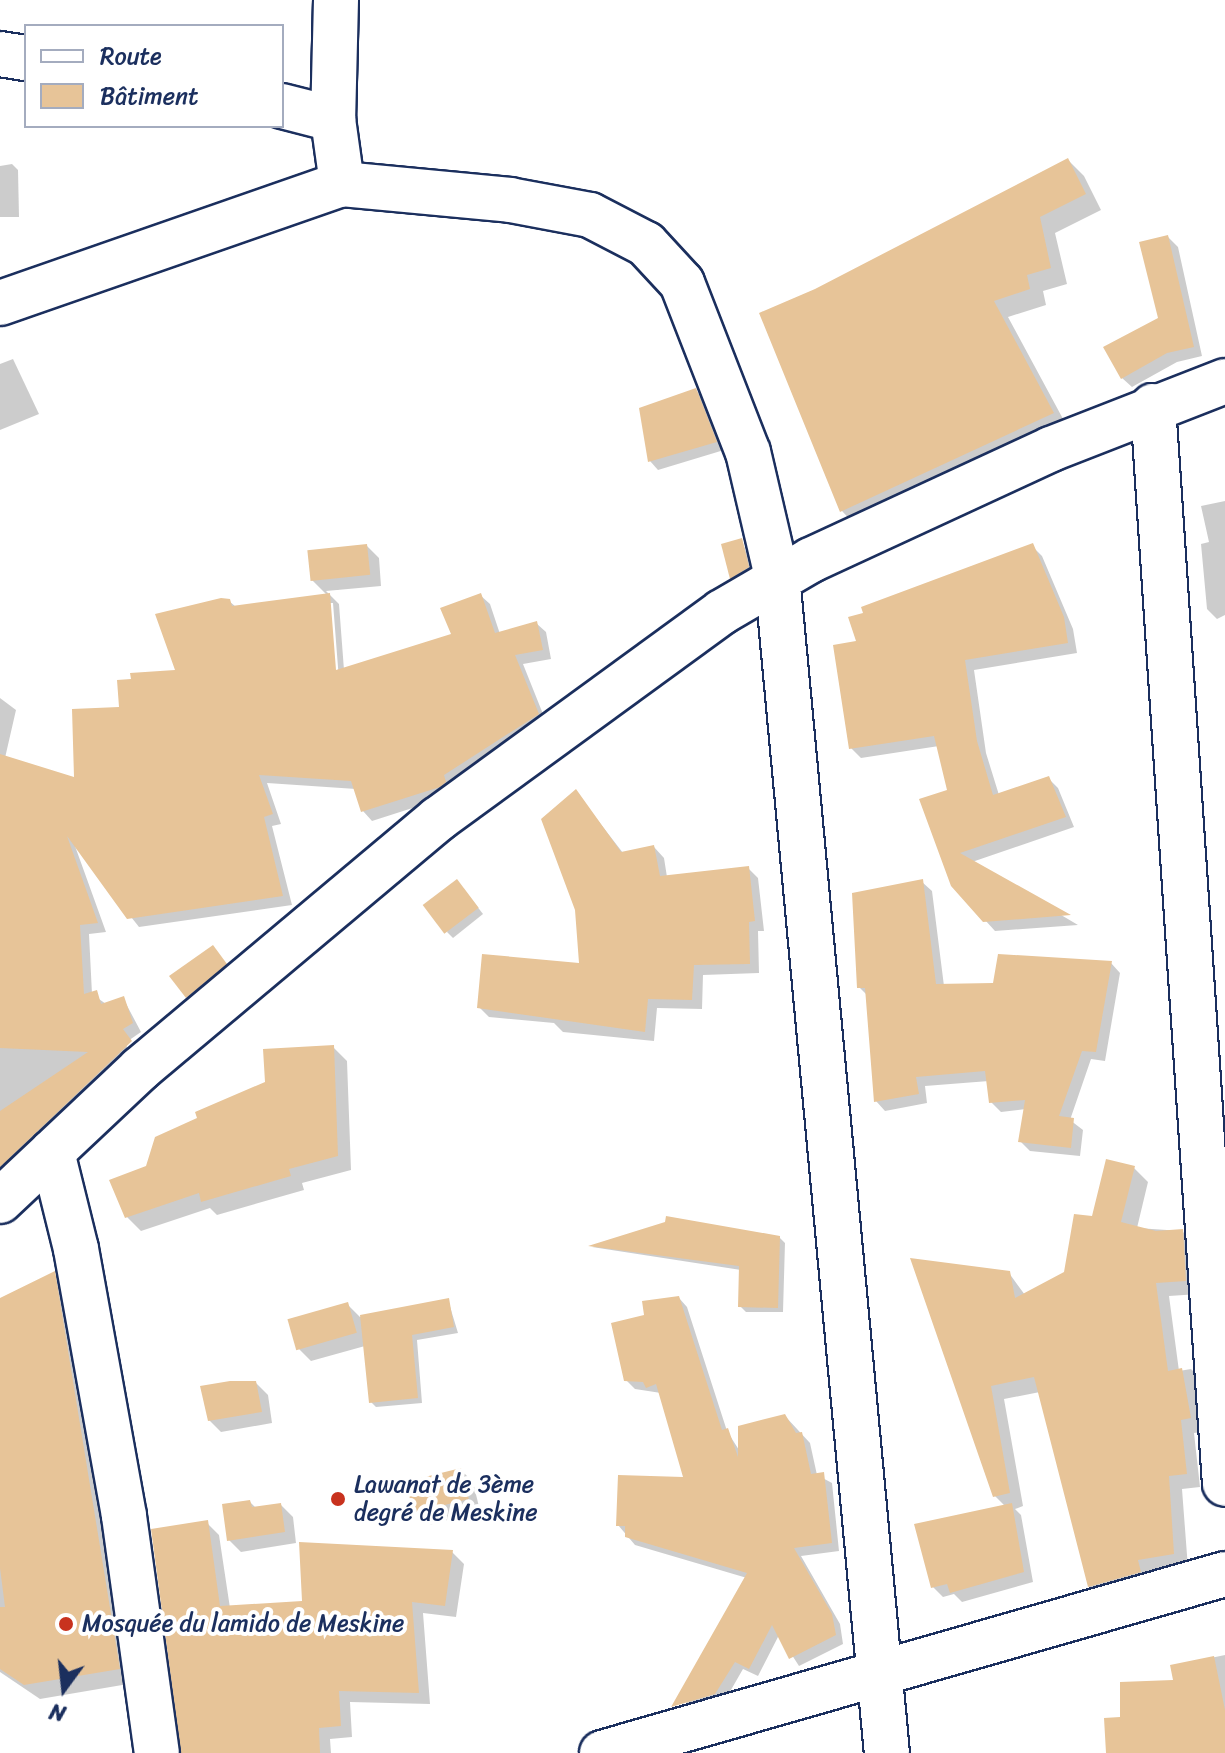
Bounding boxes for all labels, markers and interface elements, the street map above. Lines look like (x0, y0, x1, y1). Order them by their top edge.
legend (24, 24, 284, 128)
text: Route (100, 35, 162, 77)
text: Bâtiment (100, 75, 199, 117)
place label: Lawanat de 3ème degré de Meskine (354, 1471, 538, 1527)
marker: Lawanat de 3ème degré de Meskine (329, 1490, 347, 1508)
place label: Mosquée du lamido de Meskine (82, 1610, 404, 1638)
marker: Mosquée du lamido de Meskine (57, 1615, 75, 1633)
north arrow (24, 1649, 104, 1729)
text: N (45, 1692, 70, 1733)

